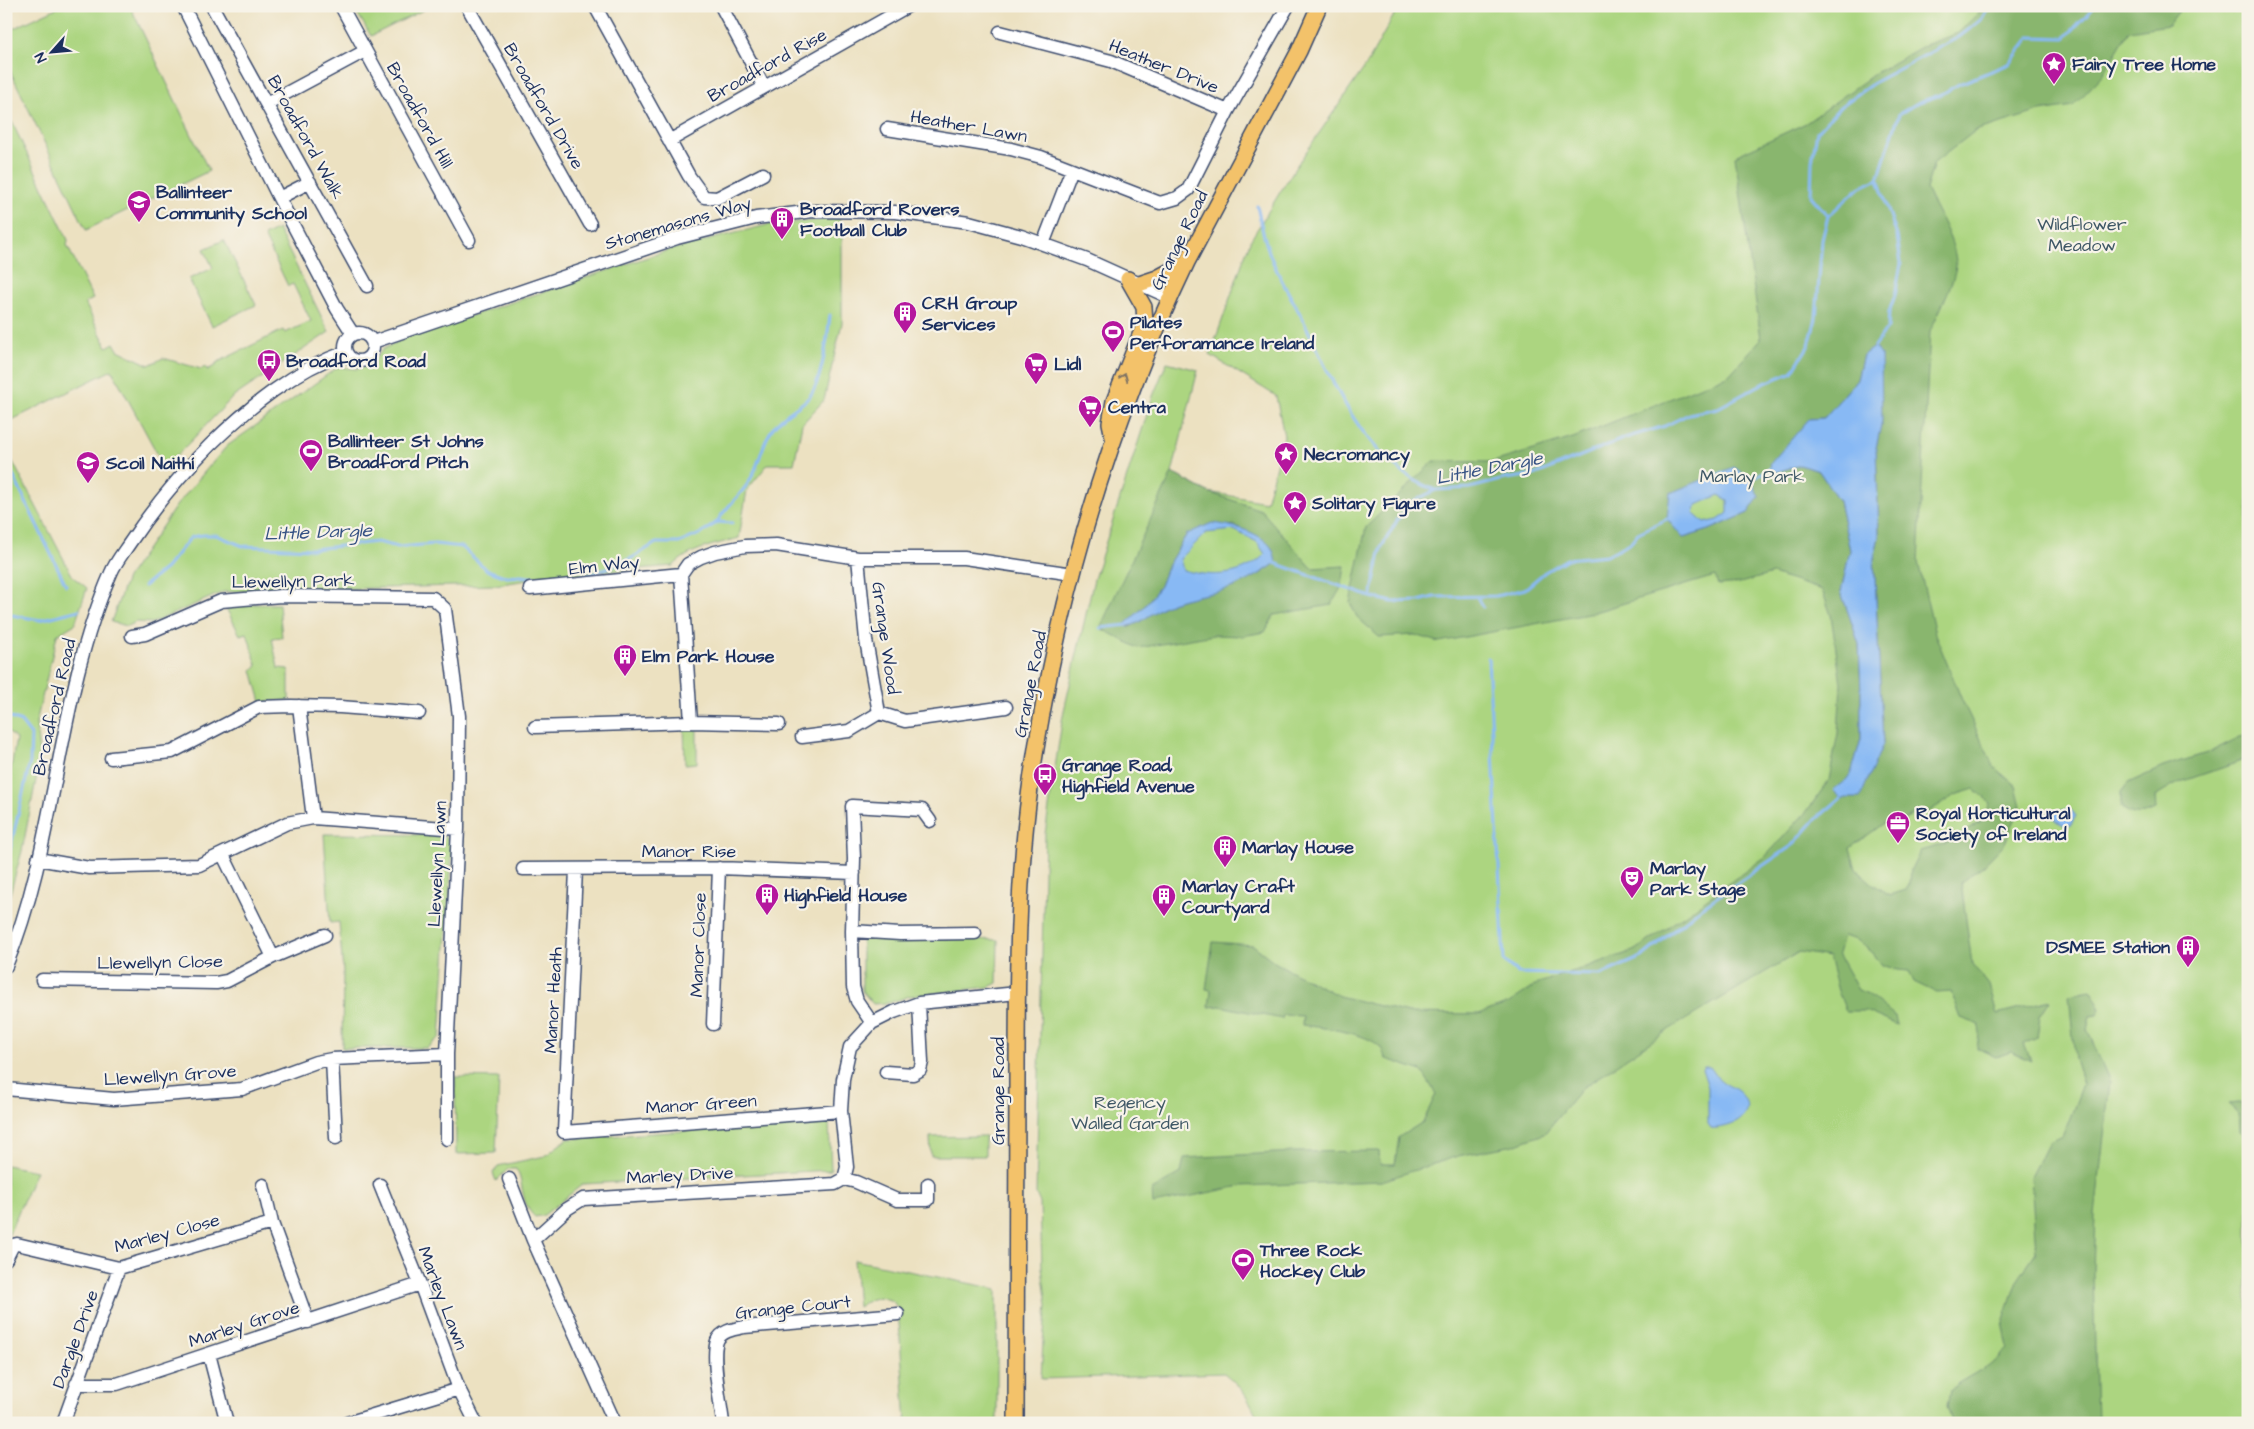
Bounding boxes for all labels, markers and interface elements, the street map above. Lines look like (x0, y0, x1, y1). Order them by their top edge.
street label: Broadford Rise (703, 22, 832, 109)
north arrow (28, 28, 78, 78)
street label: Heather Drive (1105, 33, 1223, 100)
street label: Broadford Drive (497, 39, 590, 174)
text: N (30, 49, 52, 66)
place icon: Fairy Tree Home (2041, 51, 2067, 85)
place label: Fairy Tree Home (2072, 52, 2216, 78)
street label: Broadford Hill (380, 58, 459, 173)
street label: Broadford Walk (261, 71, 350, 204)
street label: Heather Lawn (909, 104, 1029, 149)
place label: Ballinteer Community School (156, 180, 307, 227)
street label: Grange Road (1145, 186, 1215, 295)
school or university icon: Ballinteer Community School (126, 189, 152, 223)
street label: Stonemasons Way (602, 191, 755, 257)
place label: Broadford Rovers Football Club (800, 197, 959, 243)
building icon: Broadford Rovers Football Club (769, 206, 795, 240)
park label: Wildflower Meadow (2037, 212, 2127, 258)
place label: CRH Group Services (921, 291, 1017, 337)
building icon: CRH Group Services (892, 300, 918, 334)
place label: Pilates Perforamance Ireland (1130, 310, 1315, 356)
sports icon: Pilates Perforamance Ireland (1100, 319, 1126, 353)
bus stop icon: Broadford Road (256, 348, 282, 382)
place label: Broadford Road (286, 349, 427, 374)
supermarket icon: Lidl (1023, 351, 1049, 385)
place label: Lidl (1054, 352, 1081, 377)
one-way arrow (1118, 373, 1128, 382)
supermarket icon: Centra (1077, 394, 1103, 428)
place label: Centra (1108, 395, 1167, 420)
place label: Ballinteer St Johns Broadford Pitch (328, 429, 484, 475)
sports icon: Ballinteer St Johns Broadford Pitch (298, 438, 324, 472)
place icon: Necromancy (1273, 441, 1299, 475)
place label: Necromancy (1304, 442, 1410, 468)
water label: Little Dargle (1434, 445, 1546, 492)
school or university icon: Scoil Naithí (75, 450, 101, 484)
place label: Scoil Naithí (105, 451, 195, 476)
park label: Marlay Park (1700, 464, 1804, 490)
place icon: Solitary Figure (1282, 490, 1308, 524)
place label: Solitary Figure (1311, 491, 1436, 517)
water label: Little Dargle (264, 517, 374, 548)
street label: Elm Way (568, 549, 641, 583)
street label: Llewellyn Park (231, 568, 355, 596)
street label: Grange Wood (864, 580, 906, 696)
street label: Grange Road (1008, 629, 1054, 740)
street label: Broadford Road (27, 636, 82, 778)
building icon: Elm Park House (612, 643, 638, 677)
place label: Elm Park House (642, 644, 775, 669)
place label: Grange Road, Highfield Avenue (1062, 753, 1195, 800)
bus stop icon: Grange Road, Highfield Avenue (1032, 762, 1058, 796)
street label: Llewellyn Lawn (422, 800, 454, 928)
place label: Royal Horticultural Society of Ireland (1915, 801, 2071, 848)
office icon: Royal Horticultural Society of Ireland (1885, 810, 1911, 844)
building icon: Marlay House (1212, 834, 1238, 868)
place label: Marlay House (1242, 835, 1354, 861)
street label: Manor Rise (642, 839, 737, 864)
place label: Marlay Park Stage (1650, 856, 1746, 903)
theatre icon: Marlay Park Stage (1619, 865, 1645, 899)
place label: Marlay Craft Courtyard (1182, 874, 1296, 921)
building icon: Highfield House (754, 882, 780, 916)
place label: Highfield House (784, 883, 907, 909)
building icon: Marlay Craft Courtyard (1151, 883, 1177, 917)
street label: Manor Close (684, 892, 713, 998)
building icon: DSMEE Station (2175, 934, 2201, 968)
place label: DSMEE Station (2046, 935, 2170, 960)
street label: Manor Heath (538, 946, 569, 1054)
street label: Llewellyn Close (97, 949, 223, 977)
street label: Grange Road (986, 1037, 1012, 1145)
street label: Llewellyn Grove (103, 1058, 237, 1094)
street label: Manor Green (645, 1088, 757, 1121)
park label: Regency Walled Garden (1071, 1090, 1189, 1136)
street label: Marley Drive (626, 1160, 734, 1192)
street label: Marley Close (112, 1207, 223, 1261)
place label: Three Rock Hockey Club (1259, 1238, 1366, 1285)
street label: Marley Lawn (410, 1243, 474, 1354)
sports icon: Three Rock Hockey Club (1230, 1247, 1256, 1281)
street label: Dargle Drive (46, 1286, 106, 1392)
street label: Grange Court (734, 1289, 853, 1327)
street label: Marley Grove (185, 1295, 303, 1355)

